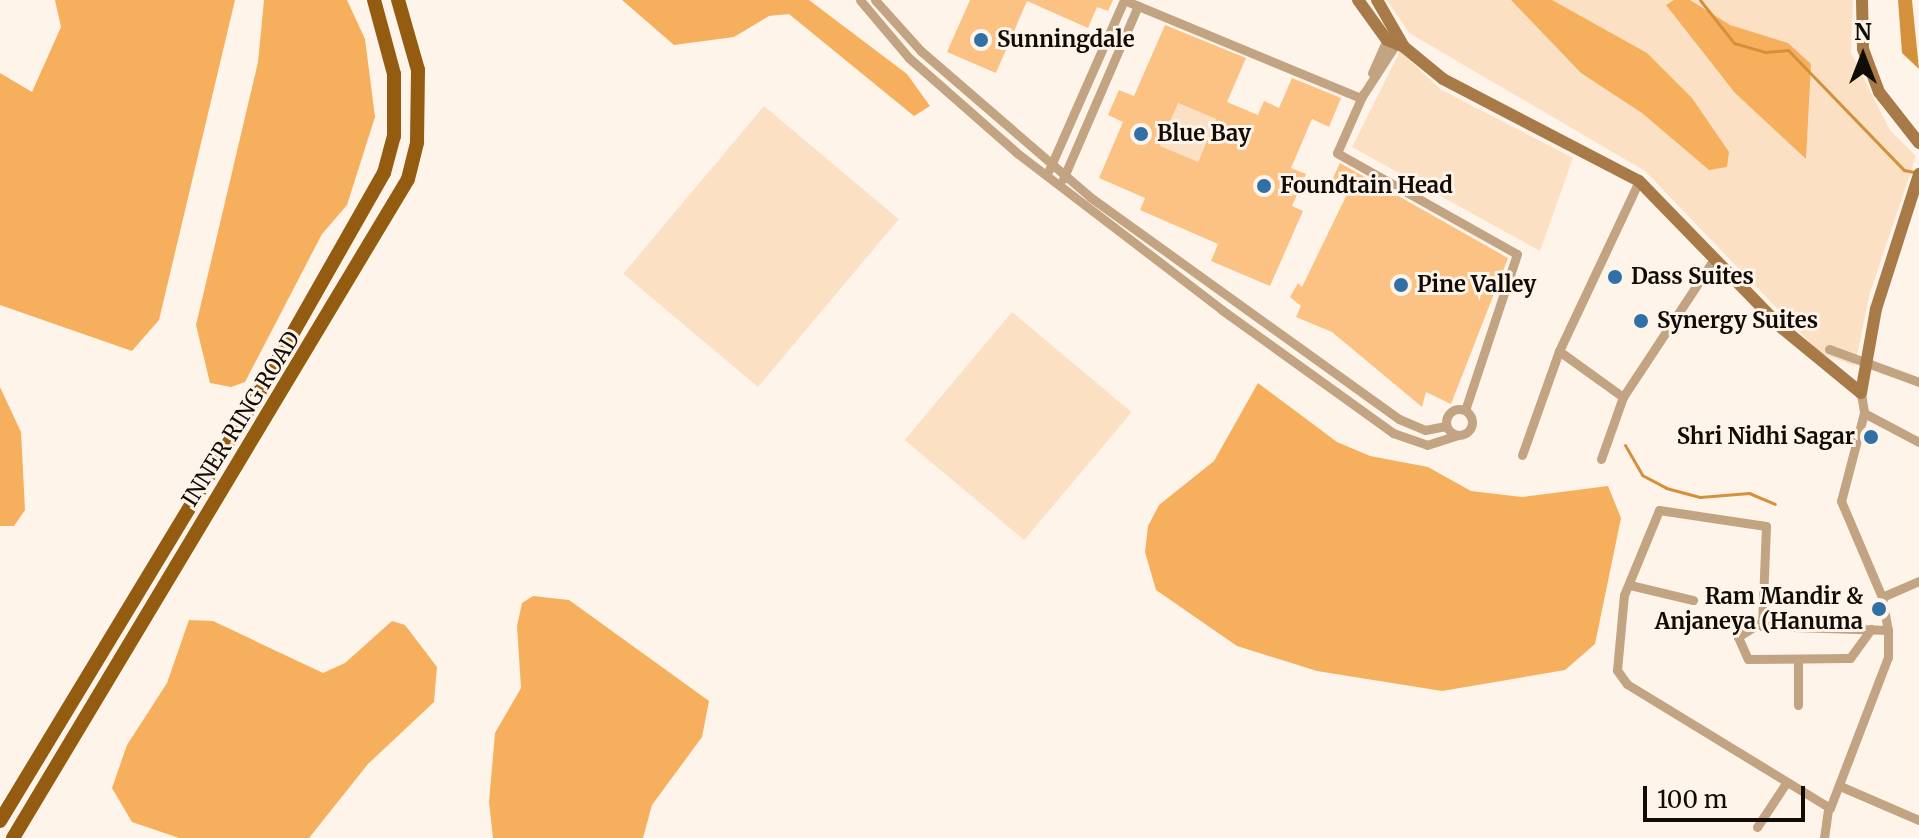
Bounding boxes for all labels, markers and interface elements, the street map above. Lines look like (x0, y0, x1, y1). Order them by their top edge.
north arrow (1823, 16, 1903, 96)
text: N (1854, 18, 1872, 46)
place label: Sunningdale (997, 27, 1135, 53)
marker: Sunningdale (972, 31, 990, 49)
place label: Blue Bay (1157, 121, 1251, 147)
marker: Blue Bay (1132, 125, 1150, 143)
place label: Foundtain Head (1280, 173, 1453, 199)
marker: Foundtain Head (1255, 177, 1273, 195)
place label: Dass Suites (1631, 264, 1754, 290)
marker: Dass Suites (1606, 268, 1624, 286)
place label: Pine Valley (1417, 272, 1536, 298)
marker: Pine Valley (1392, 276, 1410, 294)
place label: Synergy Suites (1657, 308, 1818, 334)
marker: Synergy Suites (1632, 312, 1650, 330)
street label: INNER RING ROAD (176, 327, 306, 511)
place label: Shri Nidhi Sagar (1677, 424, 1855, 450)
marker: Shri Nidhi Sagar (1862, 428, 1880, 446)
place label: Ram Mandir & Anjaneya (Hanuma (1655, 583, 1863, 634)
marker: Ram Mandir & Anjaneya (Hanuma (1870, 600, 1888, 618)
scale bar (1647, 770, 1809, 820)
text: 100 m (1657, 784, 1727, 815)

